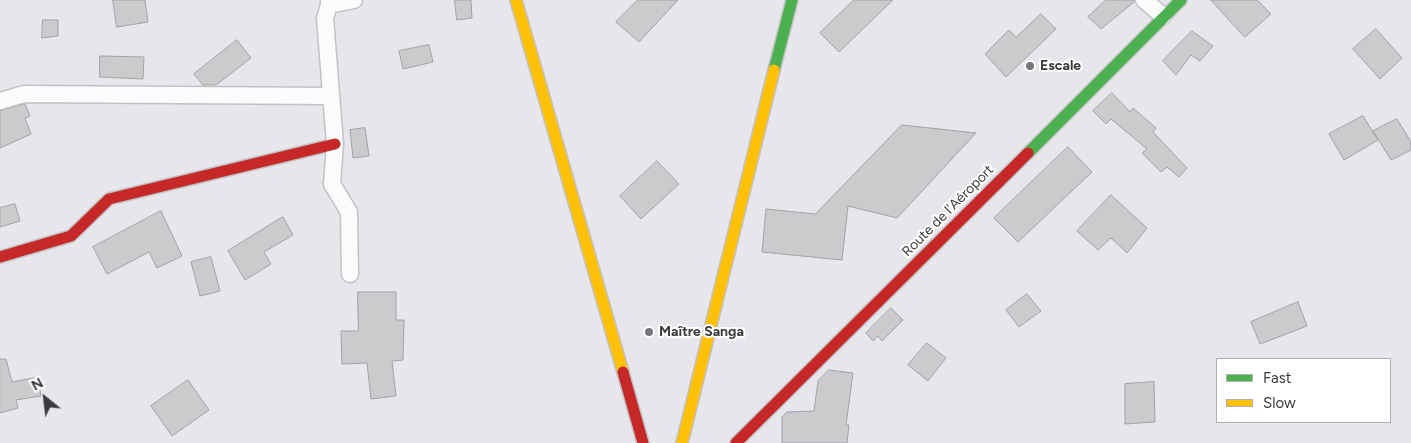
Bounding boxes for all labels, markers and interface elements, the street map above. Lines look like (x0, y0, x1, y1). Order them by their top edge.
place label: Escale (1040, 58, 1081, 74)
marker: Escale (1024, 60, 1036, 72)
street label: Route de l'Aéroport (899, 162, 997, 260)
place label: Maître Sanga (659, 324, 744, 340)
marker: Maître Sanga (643, 326, 655, 338)
legend (1216, 358, 1391, 423)
text: Fast (1263, 369, 1291, 387)
north arrow (20, 373, 70, 423)
text: N (29, 374, 46, 395)
text: Slow (1263, 394, 1296, 412)

